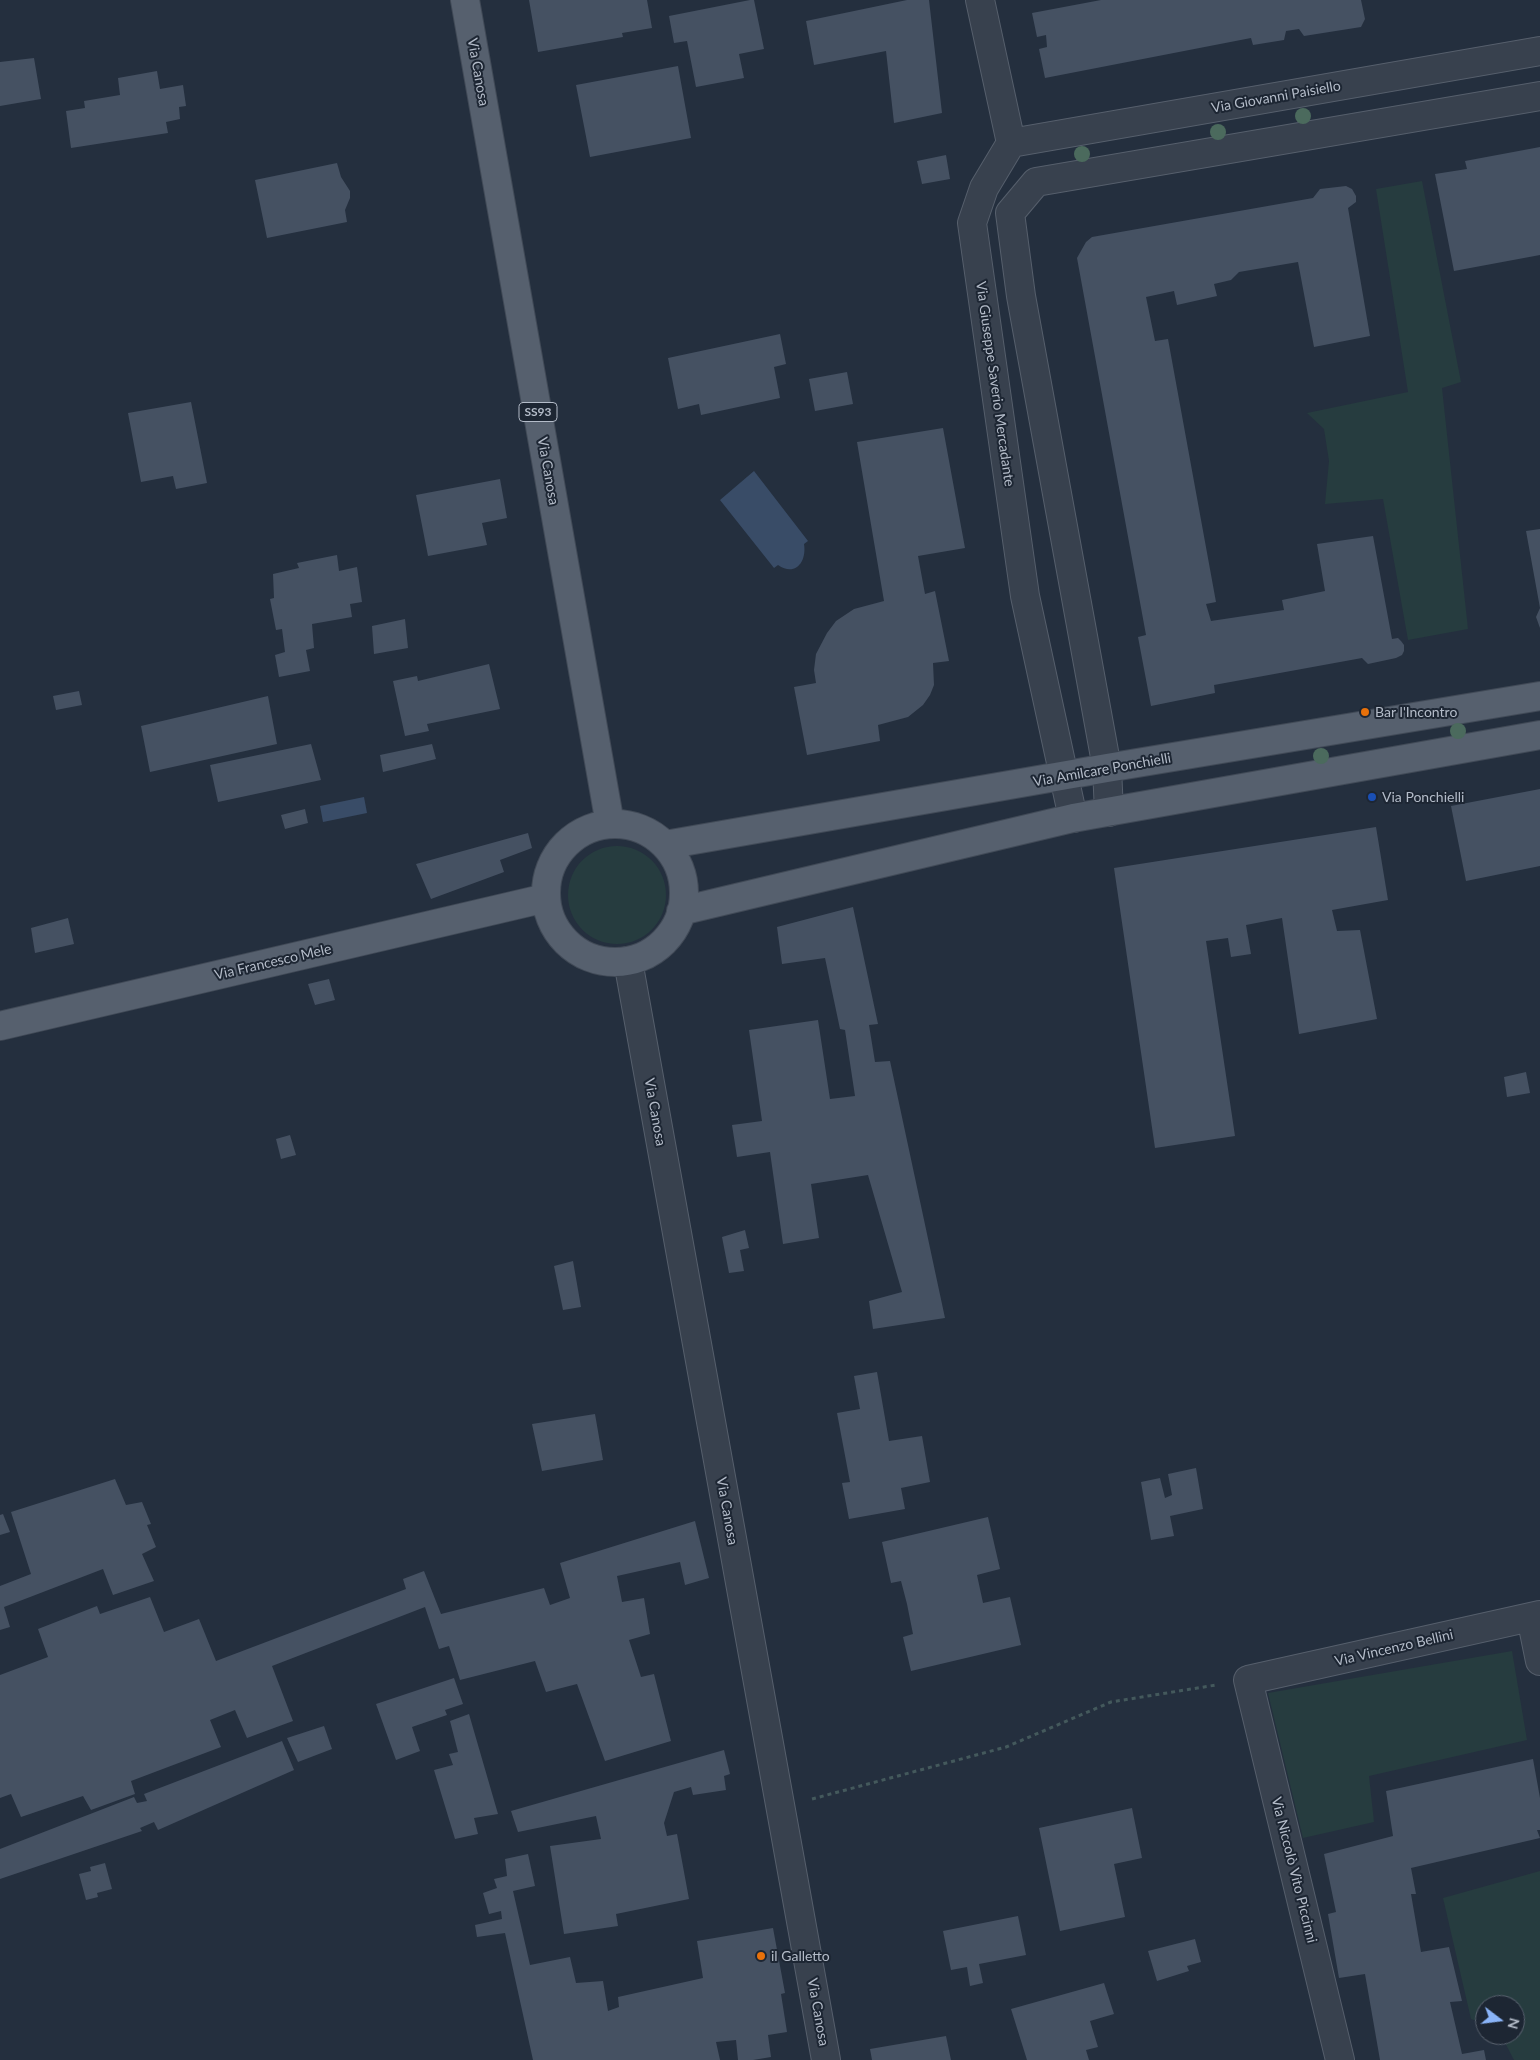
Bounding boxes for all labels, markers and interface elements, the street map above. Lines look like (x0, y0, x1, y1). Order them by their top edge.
street label: Via Canosa (464, 37, 492, 107)
street label: Via Giovanni Paisiello (1210, 77, 1342, 117)
street label: Via Giuseppe Saverio Mercadante (972, 280, 1018, 488)
road number: SS93 (519, 402, 557, 422)
street label: Via Canosa (534, 436, 562, 506)
place label: Bar l'Incontro (1375, 704, 1457, 720)
marker: Bar l'Incontro (1359, 706, 1371, 718)
street label: Via Amilcare Ponchielli (1032, 750, 1172, 790)
place label: Via Ponchielli (1382, 789, 1464, 805)
marker: Via Ponchielli (1366, 791, 1378, 803)
street label: Via Francesco Mele (213, 940, 333, 984)
street label: Via Canosa (641, 1077, 669, 1147)
street label: Via Canosa (713, 1476, 741, 1546)
street label: Via Vincenzo Bellini (1333, 1626, 1455, 1670)
street label: Via Niccolò Vito Piccinni (1268, 1795, 1320, 1945)
place label: il Galletto (771, 1948, 830, 1964)
marker: il Galletto (755, 1950, 767, 1962)
street label: Via Canosa (804, 1977, 832, 2047)
north arrow (1475, 1995, 1525, 2045)
text: N (1504, 2016, 1524, 2031)

